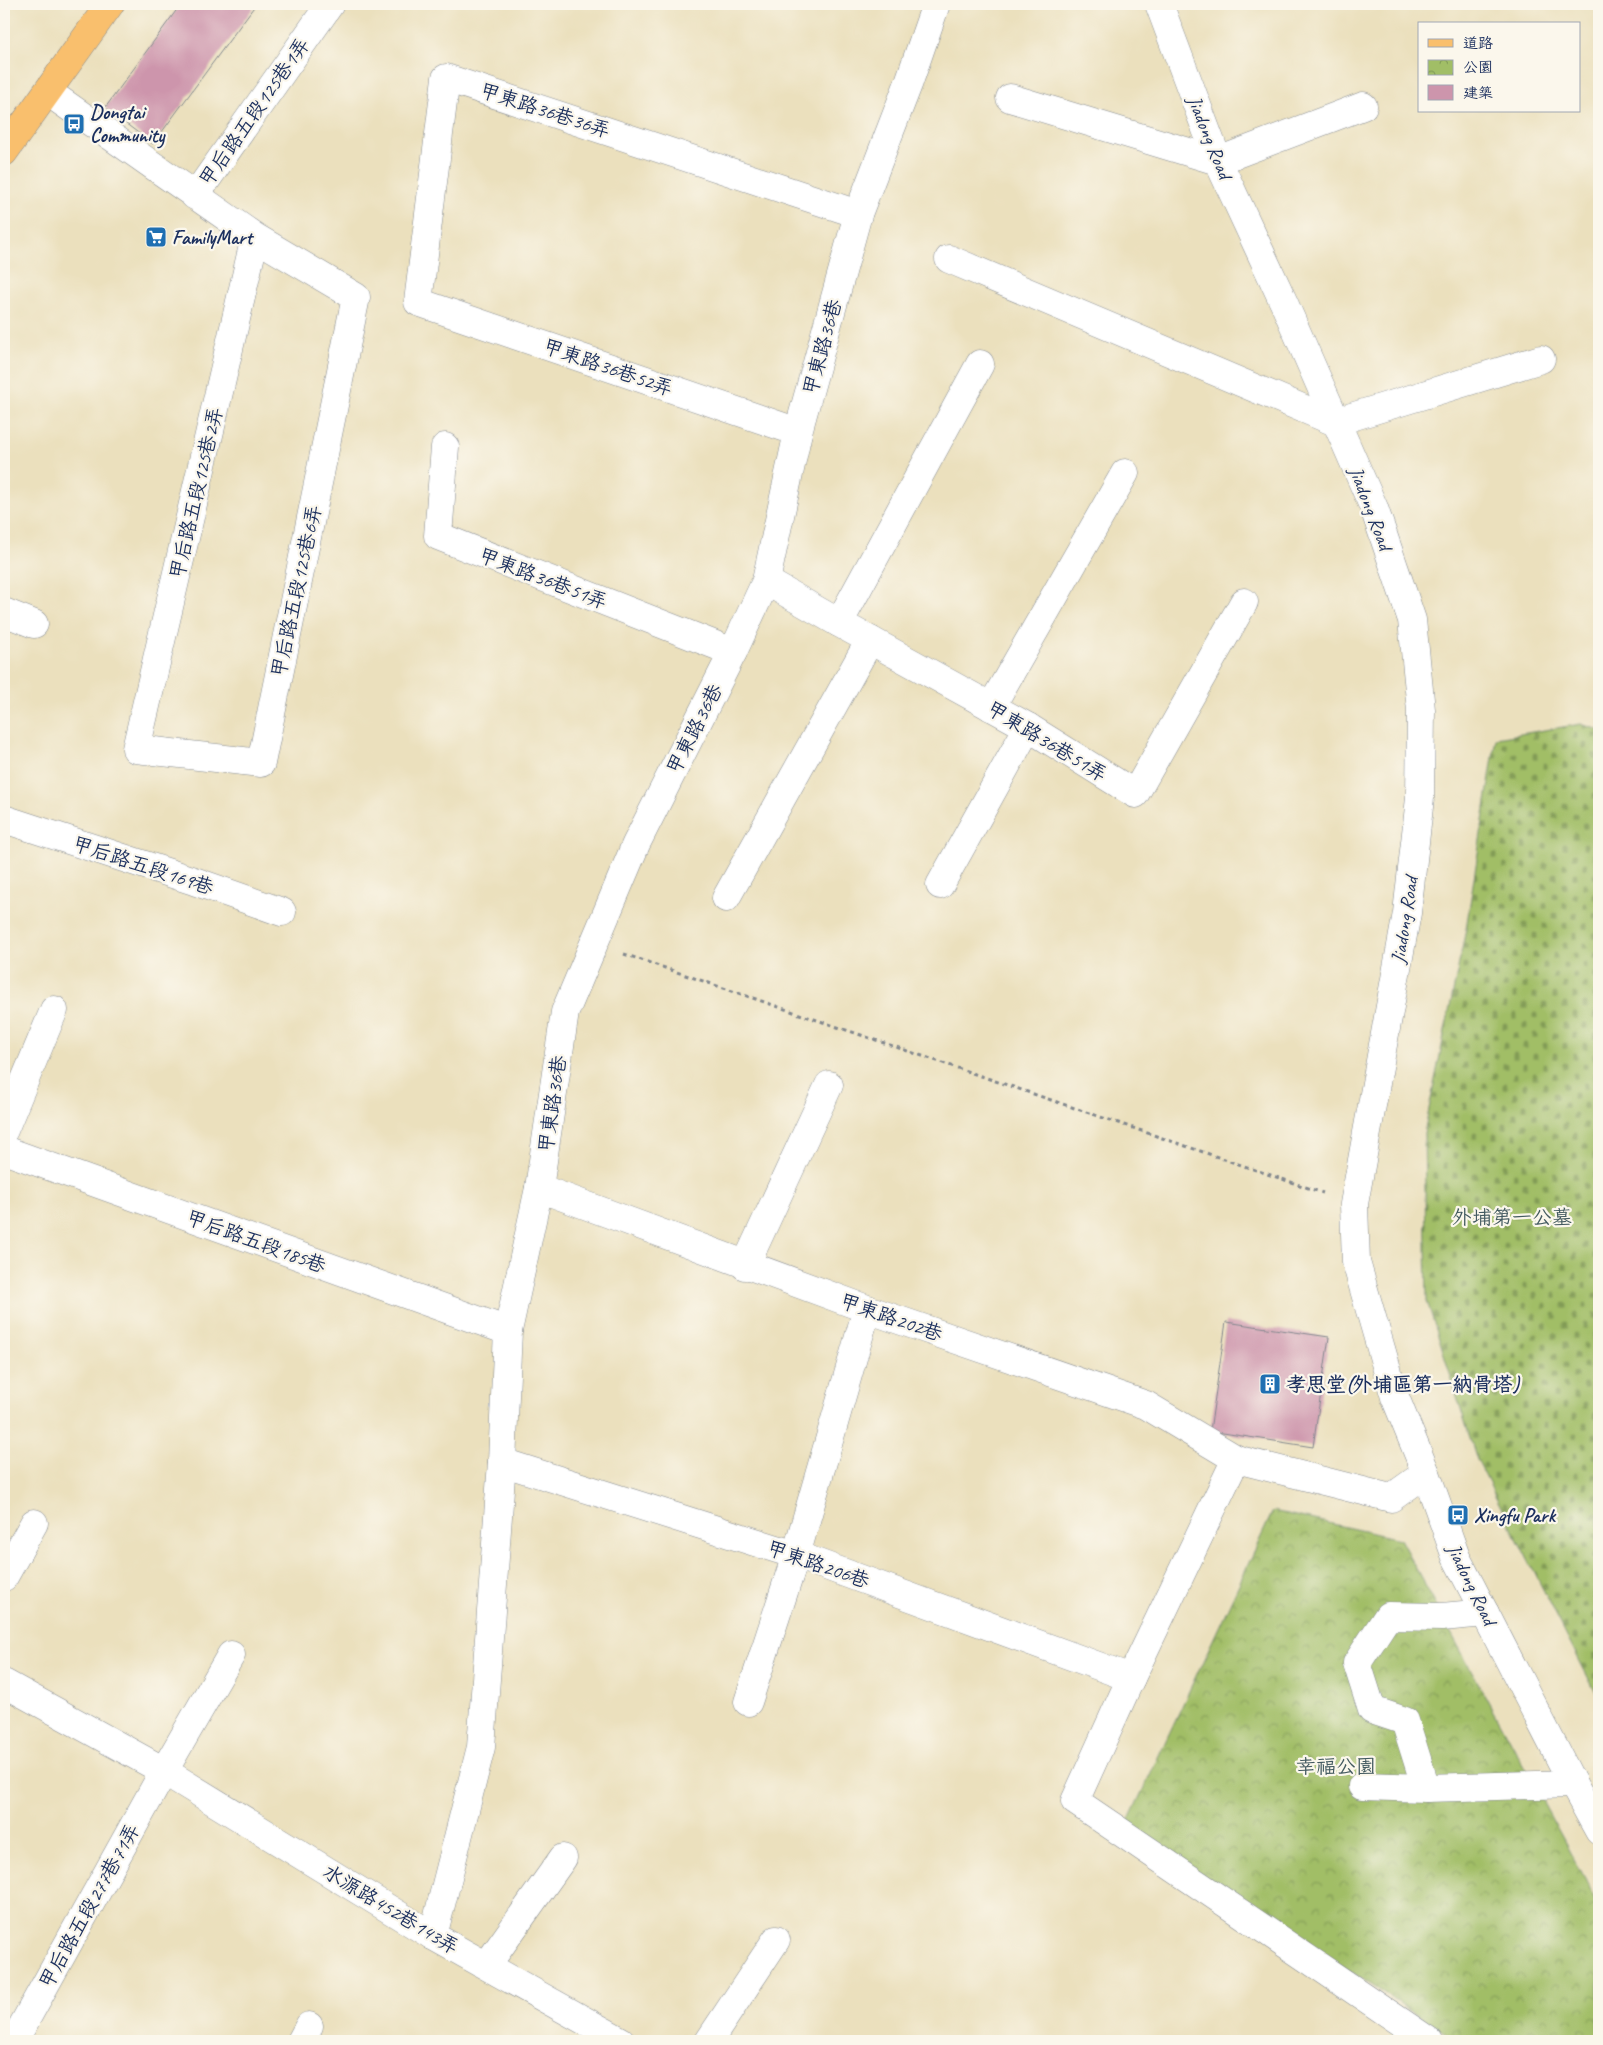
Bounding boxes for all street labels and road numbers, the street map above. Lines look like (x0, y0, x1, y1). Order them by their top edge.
street label: 甲后路五段125巷1弄 (194, 33, 315, 192)
street label: 甲東路36巷36弄 (476, 78, 613, 143)
street label: Jiadong Road (1181, 91, 1239, 185)
street label: 甲東路36巷 (798, 296, 847, 398)
street label: 甲東路36巷52弄 (539, 334, 676, 401)
street label: 甲后路五段125巷2弄 (165, 405, 228, 582)
street label: Jiadong Road (1343, 462, 1399, 556)
street label: 甲后路五段125巷6弄 (266, 502, 327, 680)
street label: 甲東路36巷51弄 (475, 542, 611, 615)
street label: 甲東路36巷 (661, 679, 728, 779)
street label: 甲東路36巷51弄 (982, 696, 1111, 787)
street label: 甲后路五段169巷 (69, 831, 218, 900)
street label: Jiadong Road (1385, 872, 1424, 966)
street label: 甲東路36巷 (533, 1053, 572, 1154)
street label: 甲后路五段185巷 (182, 1205, 330, 1279)
street label: 甲東路202巷 (836, 1288, 946, 1347)
street label: 甲東路206巷 (763, 1535, 873, 1594)
street label: Jiadong Road (1441, 1539, 1503, 1632)
street label: 甲后路五段277巷71弄 (34, 1819, 145, 1993)
street label: 水源路452巷143弄 (318, 1859, 463, 1960)

